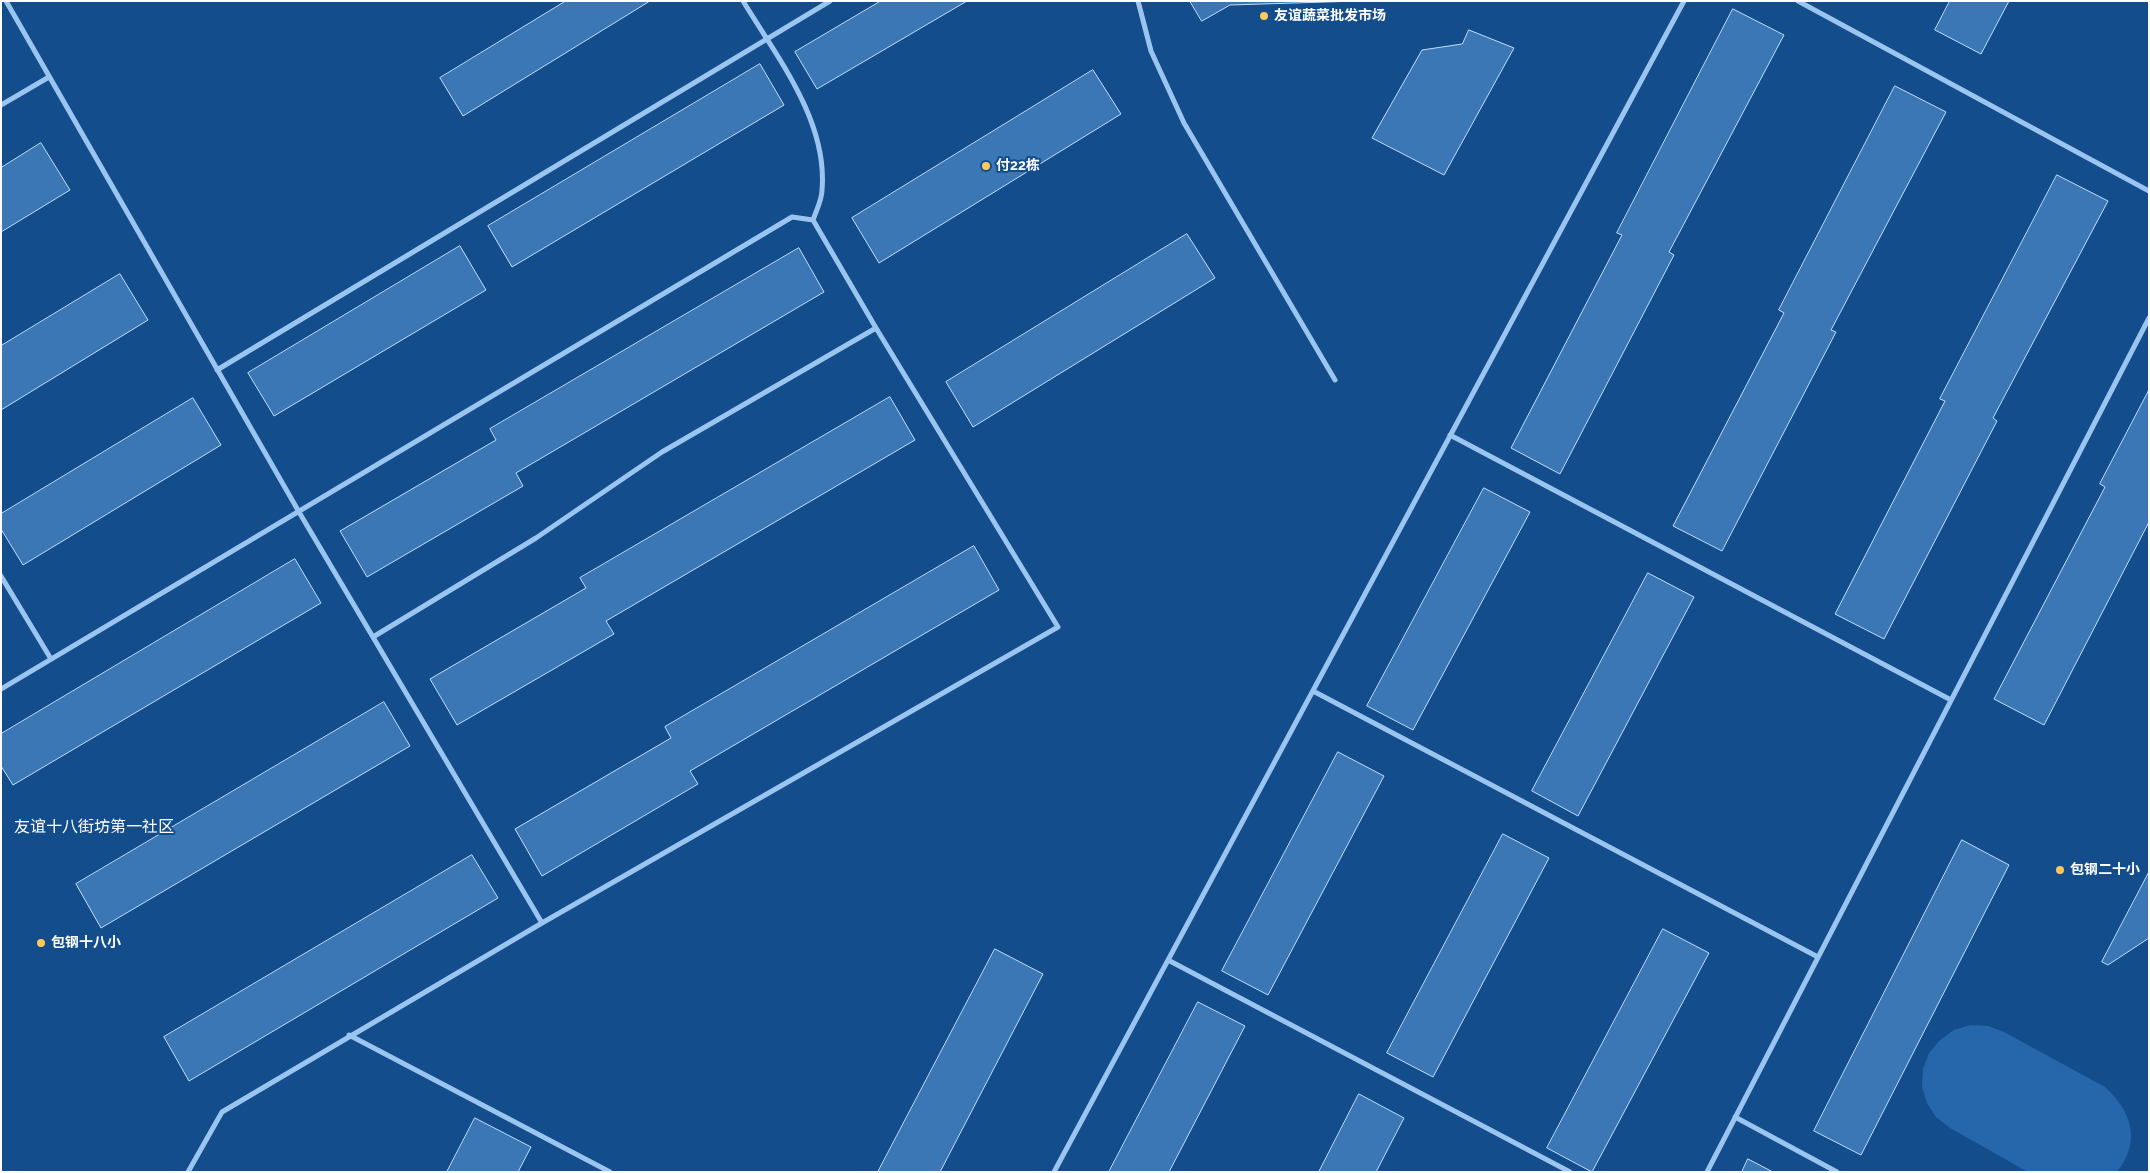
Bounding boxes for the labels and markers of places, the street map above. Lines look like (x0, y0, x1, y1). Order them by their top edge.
place label: 友谊蔬菜批发市场 (1274, 8, 1386, 24)
marker: 友谊蔬菜批发市场 (1258, 10, 1270, 22)
place label: 付22栋 (996, 158, 1040, 174)
marker: 付22栋 (980, 160, 992, 172)
place label: 包钢二十小 (2070, 862, 2140, 878)
marker: 包钢二十小 (2054, 864, 2066, 876)
place label: 包钢十八小 (51, 935, 121, 951)
marker: 包钢十八小 (35, 937, 47, 949)

